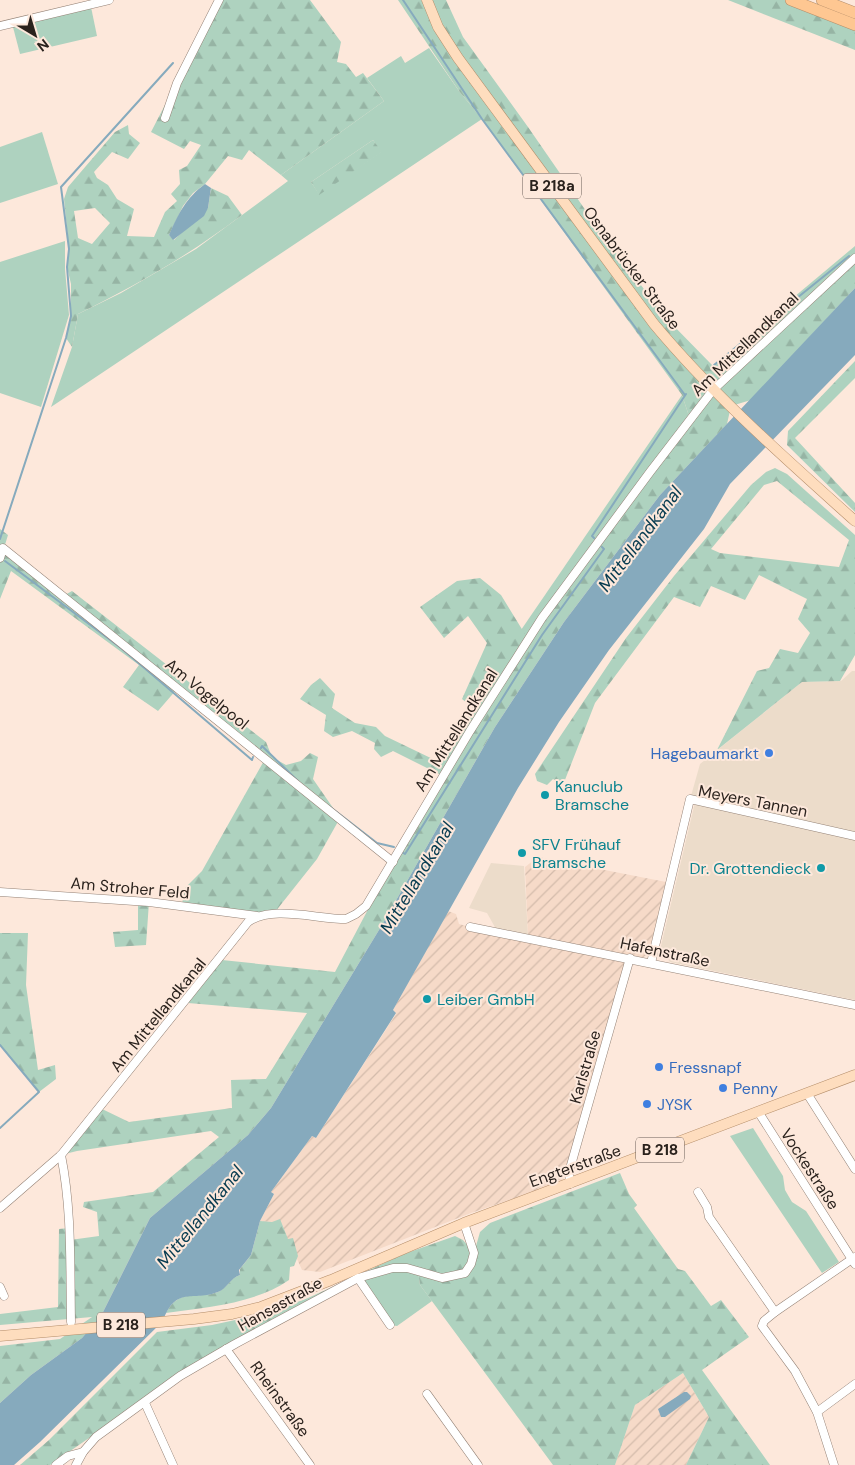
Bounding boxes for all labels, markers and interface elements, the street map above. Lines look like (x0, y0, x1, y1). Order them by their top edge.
north arrow (10, 10, 60, 60)
text: N (33, 35, 53, 55)
road number: B 218a (523, 174, 581, 198)
street label: Osnabrücker Straße (579, 202, 685, 334)
street label: Am Mittellandkanal (687, 287, 803, 401)
water label: Mittellandkanal (593, 481, 688, 597)
street label: Am Vogelpool (161, 654, 253, 734)
street label: Am Mittellandkanal (410, 665, 502, 795)
place label: Hagebaumarkt (651, 743, 759, 764)
marker: Hagebaumarkt (763, 747, 775, 759)
place label: Kanuclub Bramsche (555, 776, 629, 815)
street label: Meyers Tannen (697, 780, 809, 822)
marker: Kanuclub Bramsche (539, 789, 551, 801)
water label: Mittellandkanal (374, 817, 460, 938)
place label: SFV Frühauf Bramsche (532, 834, 621, 873)
marker: SFV Frühauf Bramsche (516, 847, 528, 859)
place label: Dr. Grottendieck (690, 858, 811, 879)
marker: Dr. Grottendieck (815, 862, 827, 874)
street label: Am Stroher Feld (70, 872, 190, 904)
street label: Hafenstraße (618, 932, 712, 972)
street label: Am Mittellandkanal (105, 954, 211, 1076)
place label: Leiber GmbH (437, 989, 535, 1010)
marker: Leiber GmbH (421, 993, 433, 1005)
street label: Karlstraße (565, 1028, 605, 1106)
place label: Fressnapf (669, 1057, 742, 1078)
marker: Fressnapf (653, 1061, 665, 1073)
place label: Penny (733, 1078, 778, 1099)
marker: Penny (717, 1082, 729, 1094)
place label: JYSK (657, 1094, 692, 1115)
marker: JYSK (641, 1098, 653, 1110)
street label: Vockestraße (776, 1124, 844, 1214)
road number: B 218 (636, 1138, 684, 1162)
street label: Engterstraße (526, 1140, 624, 1192)
water label: Mittellandkanal (151, 1160, 250, 1273)
street label: Hansastraße (234, 1272, 326, 1336)
road number: B 218 (97, 1312, 145, 1338)
street label: Rheinstraße (245, 1357, 315, 1441)

